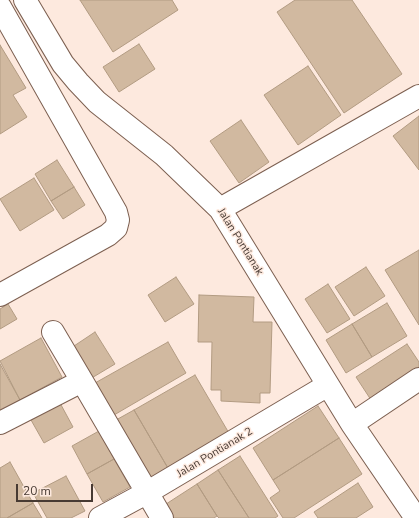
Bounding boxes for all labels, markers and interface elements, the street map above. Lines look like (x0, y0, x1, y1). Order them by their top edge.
street label: Jalan Pontianak (214, 206, 266, 278)
street label: Jalan Pontianak 2 (175, 425, 255, 481)
scale bar (18, 476, 95, 502)
text: 20 m (23, 483, 51, 499)

